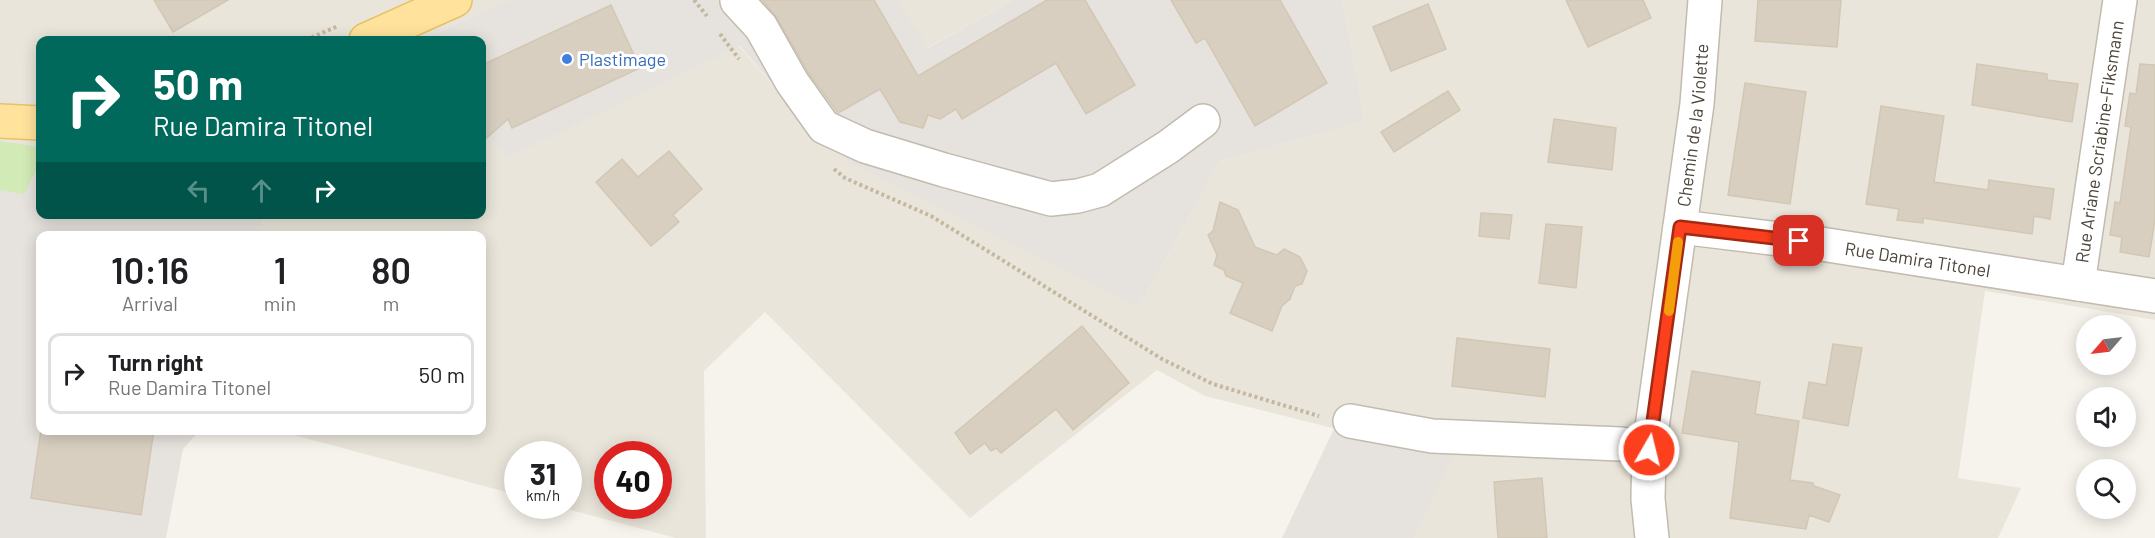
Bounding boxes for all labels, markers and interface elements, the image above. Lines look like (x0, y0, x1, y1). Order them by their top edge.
street label: Rue Ariane Scriabine-Fiksmann (2070, 19, 2128, 264)
street label: Chemin de la Violette (1672, 43, 1713, 208)
place label: Plastimage (579, 48, 666, 70)
marker: Plastimage (560, 52, 574, 66)
text: 50 m (153, 58, 243, 108)
icon: right (54, 60, 132, 138)
text: Rue Damira Titonel (153, 109, 373, 141)
icon: left (182, 174, 215, 207)
icon: ahead (245, 174, 278, 207)
icon: right (308, 174, 341, 207)
pin (1773, 215, 1824, 266)
icon: arrive (1782, 224, 1815, 257)
street label: Rue Damira Titonel (1843, 237, 1992, 281)
text: 10:16 (111, 248, 189, 291)
text: 1 (274, 248, 286, 291)
text: 80 (371, 248, 411, 291)
text: Arrival (122, 291, 178, 315)
text: min (264, 291, 296, 315)
text: m (383, 291, 399, 315)
north arrow (2076, 315, 2136, 375)
map controls (2076, 315, 2136, 519)
text: Turn right (108, 349, 203, 375)
icon: right (57, 357, 90, 390)
text: 50 m (419, 361, 465, 387)
text: Rue Damira Titonel (108, 375, 271, 399)
button: sound (2076, 387, 2136, 447)
position arrow (1617, 418, 1681, 482)
speed limit sign: 40 (594, 441, 672, 519)
text: 31 (530, 455, 556, 491)
button: search (2076, 459, 2136, 519)
text: km/h (526, 486, 560, 504)

